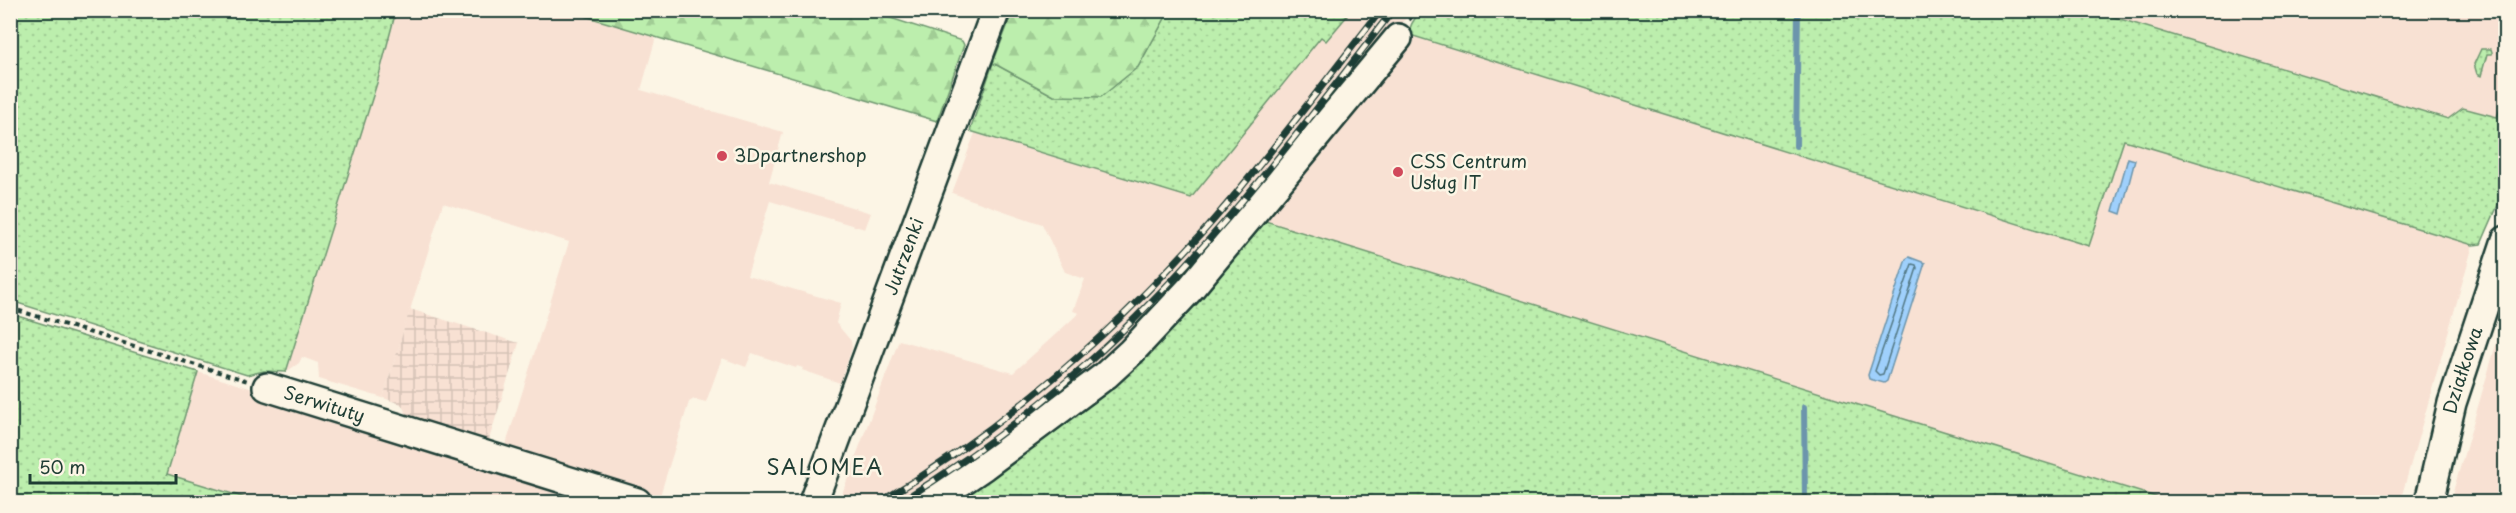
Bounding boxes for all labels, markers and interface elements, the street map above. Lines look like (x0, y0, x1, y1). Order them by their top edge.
place label: 3Dpartnershop (734, 141, 867, 168)
place label: CSS Centrum Usług IT (1410, 147, 1527, 195)
marker: 3Dpartnershop (715, 149, 729, 163)
marker: CSS Centrum Usług IT (1391, 165, 1405, 179)
street label: Jutrzenki (876, 213, 930, 298)
street label: Działkowa (2435, 322, 2489, 416)
street label: Serwituty (281, 378, 369, 429)
scale bar (30, 447, 176, 485)
district label: SALOMEA (767, 450, 883, 482)
text: 50 m (39, 453, 86, 480)

